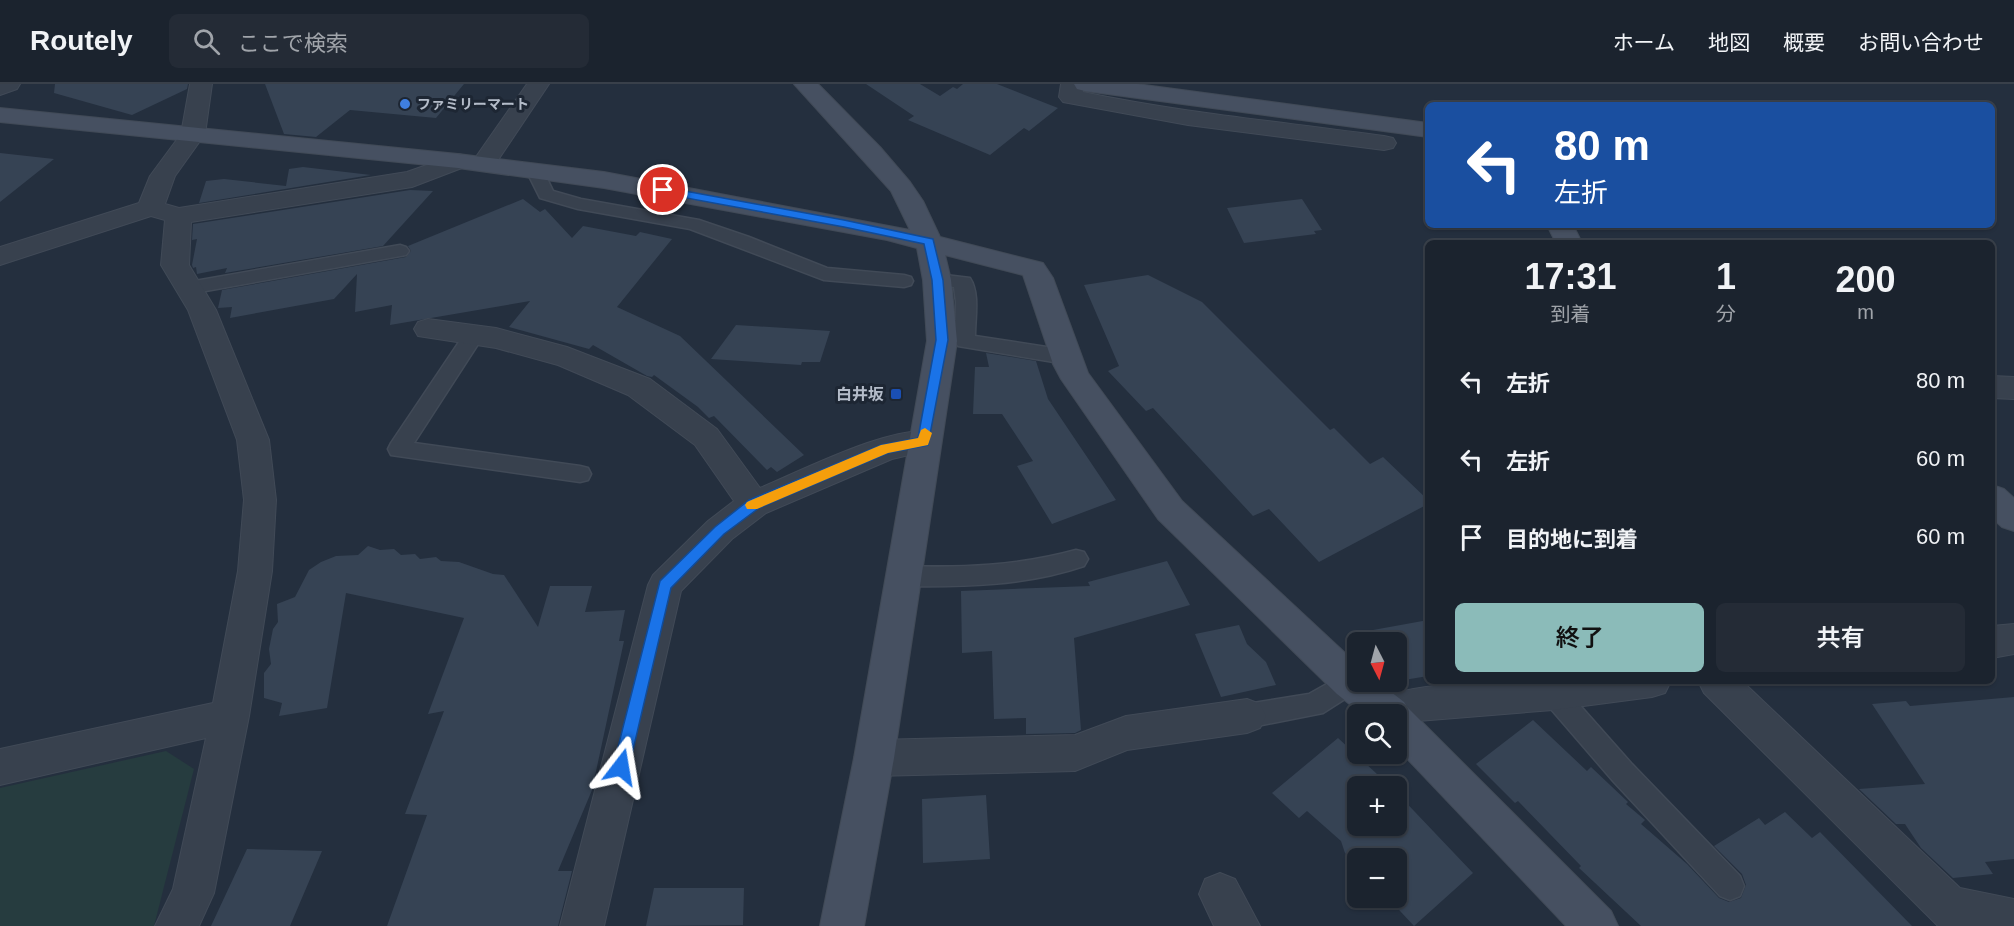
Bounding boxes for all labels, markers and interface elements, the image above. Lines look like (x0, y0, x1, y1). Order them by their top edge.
search box (169, 14, 589, 68)
text: Routely (30, 25, 133, 56)
icon: search (190, 25, 223, 58)
text: ここで検索 (238, 31, 348, 56)
text: ホーム (1613, 31, 1675, 54)
text: 地図 (1708, 31, 1750, 54)
text: 概要 (1783, 31, 1825, 54)
text: お問い合わせ (1858, 31, 1984, 54)
place label: ファミリーマート (417, 96, 529, 112)
marker: ファミリーマート (398, 97, 412, 111)
text: 80 m (1554, 122, 1650, 169)
icon: left (1455, 126, 1533, 204)
pin (637, 164, 688, 215)
icon: arrive (646, 173, 679, 206)
text: 左折 (1554, 178, 1608, 208)
text: 17:31 (1524, 256, 1617, 297)
text: 1 (1716, 256, 1736, 297)
text: 200 (1835, 259, 1896, 300)
text: m (1857, 301, 1874, 323)
text: 到着 (1550, 303, 1590, 325)
text: 分 (1716, 303, 1736, 325)
icon: left (1455, 365, 1488, 398)
text: 80 m (1916, 368, 1965, 393)
text: 左折 (1506, 371, 1550, 396)
place label: 白井坂 (836, 385, 884, 403)
marker: 白井坂 (889, 387, 903, 401)
icon: left (1455, 443, 1488, 476)
text: 60 m (1916, 446, 1965, 471)
text: 左折 (1506, 449, 1550, 474)
icon: arrive (1455, 521, 1488, 554)
text: 60 m (1916, 524, 1965, 549)
text: 目的地に到着 (1506, 527, 1638, 552)
button: 終了 (1455, 603, 1704, 672)
button: 共有 (1716, 603, 1965, 672)
north arrow (1347, 632, 1407, 692)
map controls (1347, 632, 1407, 908)
button: search (1347, 704, 1407, 764)
position arrow (589, 735, 653, 799)
button: + (1347, 776, 1407, 836)
button: − (1347, 848, 1407, 908)

